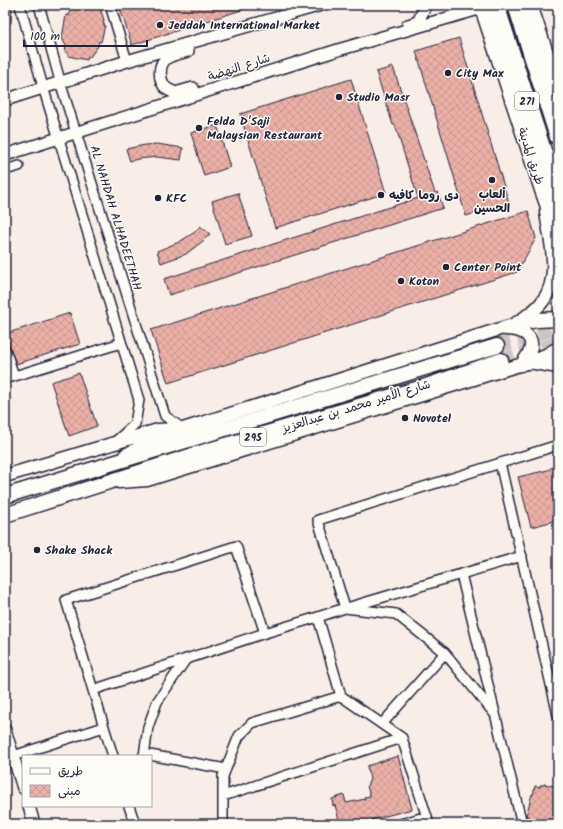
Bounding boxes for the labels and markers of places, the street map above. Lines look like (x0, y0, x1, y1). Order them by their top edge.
place label: Jeddah International Market (168, 16, 321, 35)
marker: Jeddah International Market (155, 20, 165, 30)
place label: City Max (456, 64, 504, 83)
marker: City Max (443, 68, 453, 78)
place label: Studio Masr (347, 88, 410, 107)
marker: Studio Masr (334, 92, 344, 102)
place label: Felda D'Saji Malaysian Restaurant (207, 112, 323, 145)
marker: Felda D'Saji Malaysian Restaurant (194, 123, 204, 133)
marker: ألعاب الحسين (487, 175, 497, 185)
place label: ألعاب الحسين (474, 185, 510, 218)
place label: دى روما كافيه (389, 186, 459, 205)
place label: KFC (166, 189, 187, 208)
marker: دى روما كافيه (376, 190, 386, 200)
marker: KFC (153, 193, 163, 203)
place label: Center Point (454, 258, 522, 277)
marker: Center Point (441, 262, 451, 272)
place label: Koton (409, 272, 440, 291)
marker: Koton (396, 276, 406, 286)
place label: Novotel (413, 409, 452, 428)
marker: Novotel (400, 413, 410, 423)
place label: Shake Shack (45, 541, 113, 560)
marker: Shake Shack (32, 545, 42, 555)

